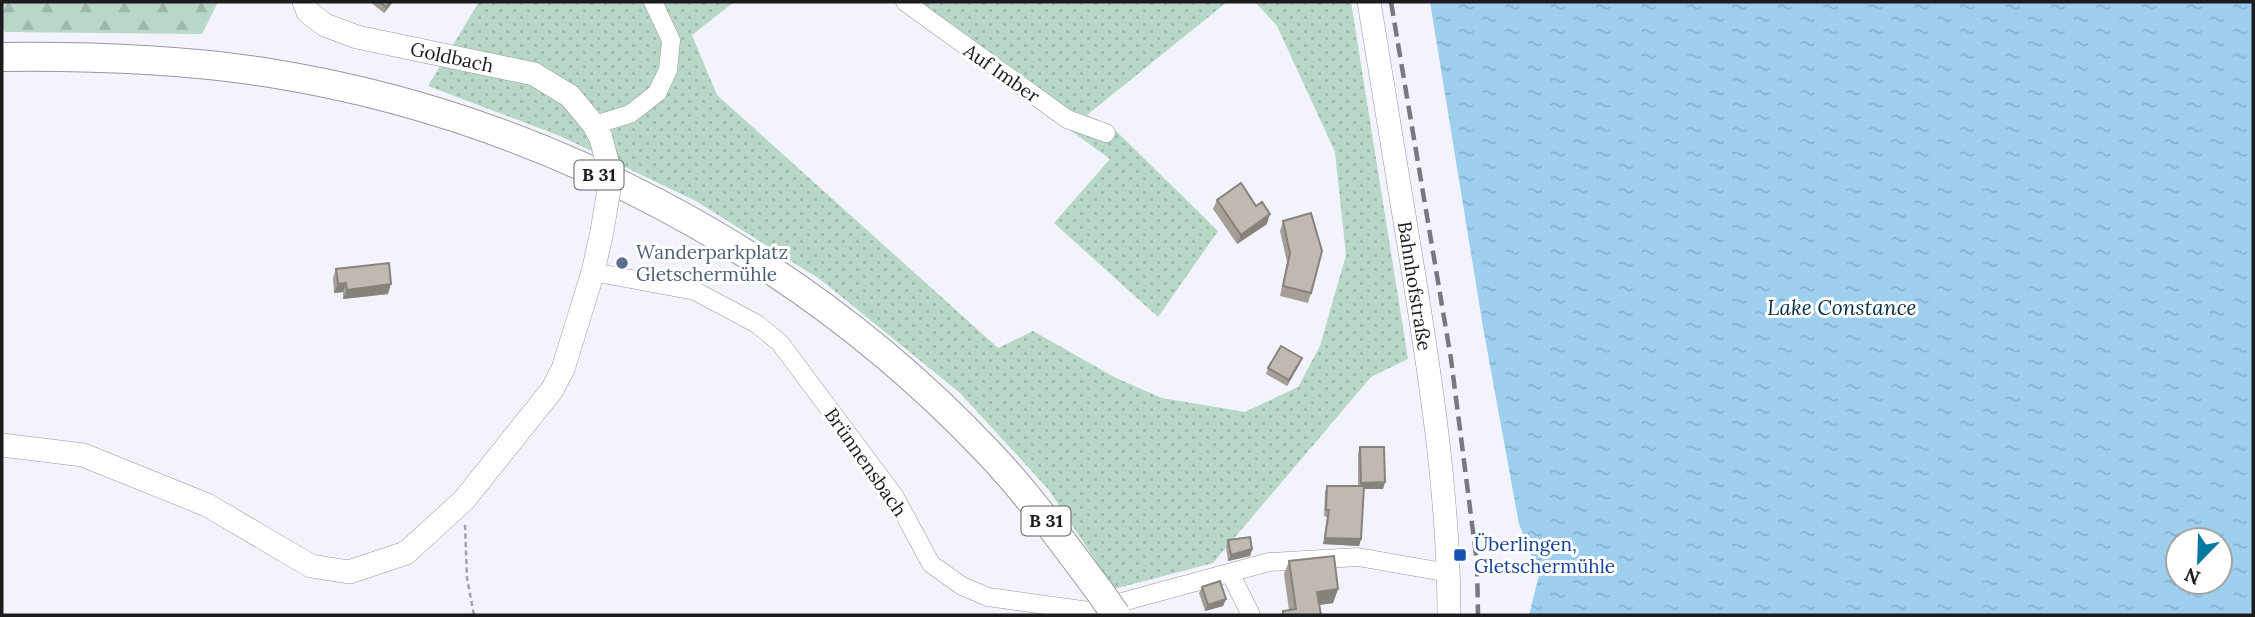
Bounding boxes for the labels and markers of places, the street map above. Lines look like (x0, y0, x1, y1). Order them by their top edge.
place label: Wanderparkplatz Gletschermühle (636, 240, 788, 286)
marker: Wanderparkplatz Gletschermühle (614, 255, 630, 271)
place label: Überlingen, Gletschermühle (1474, 532, 1615, 578)
marker: Überlingen, Gletschermühle (1452, 547, 1468, 563)

